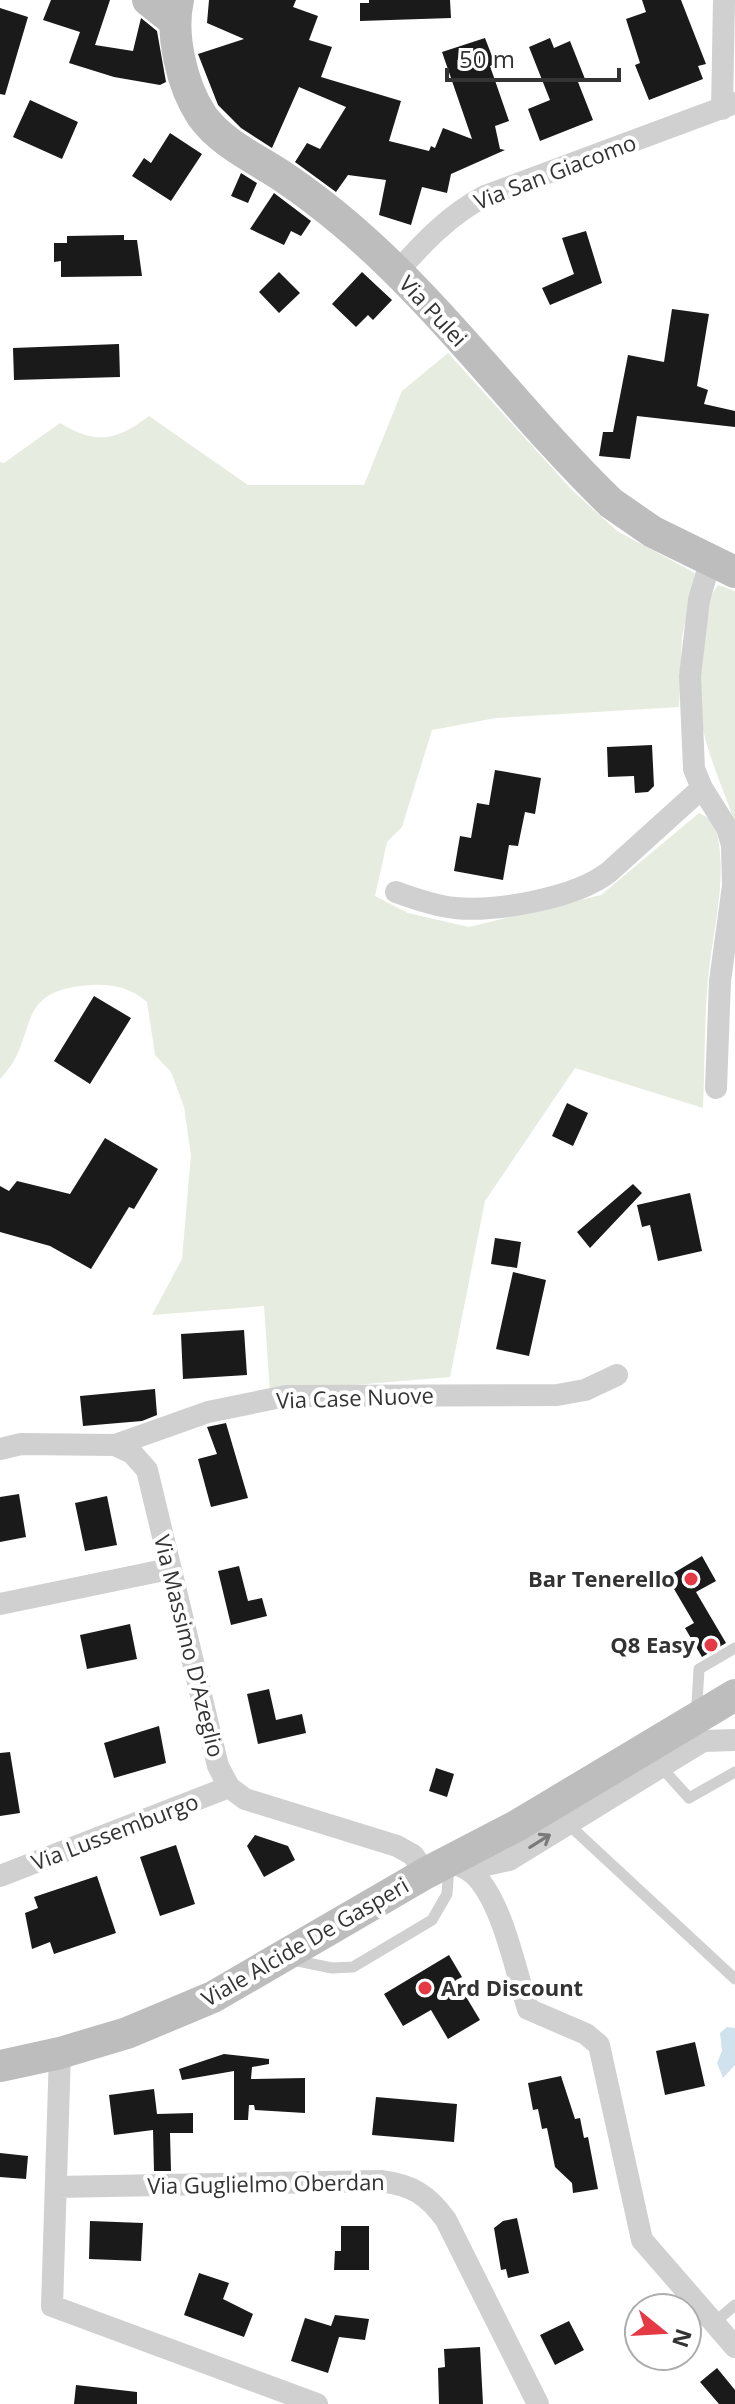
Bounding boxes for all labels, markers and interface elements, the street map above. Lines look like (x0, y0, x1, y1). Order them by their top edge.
scale bar (447, 32, 619, 82)
text: 50 m (459, 42, 515, 75)
street label: Via San Giacomo (469, 126, 640, 216)
street label: Via Pulei (393, 268, 474, 352)
street label: Via Case Nuove (276, 1379, 434, 1415)
street label: Via Massimo D'Azeglio (148, 1531, 232, 1760)
place label: Bar Tenerello (528, 1563, 675, 1593)
marker: Bar Tenerello (682, 1570, 700, 1588)
place label: Q8 Easy (610, 1629, 695, 1659)
marker: Q8 Easy (702, 1636, 720, 1654)
street label: Via Lussemburgo (27, 1785, 202, 1877)
one-way arrow (528, 1832, 550, 1849)
street label: Viale Alcide De Gasperi (195, 1869, 414, 2013)
place label: Ard Discount (441, 1972, 583, 2002)
marker: Ard Discount (416, 1979, 434, 1997)
street label: Via Guglielmo Oberdan (147, 2166, 385, 2200)
north arrow (623, 2292, 703, 2372)
text: N (666, 2325, 700, 2352)

